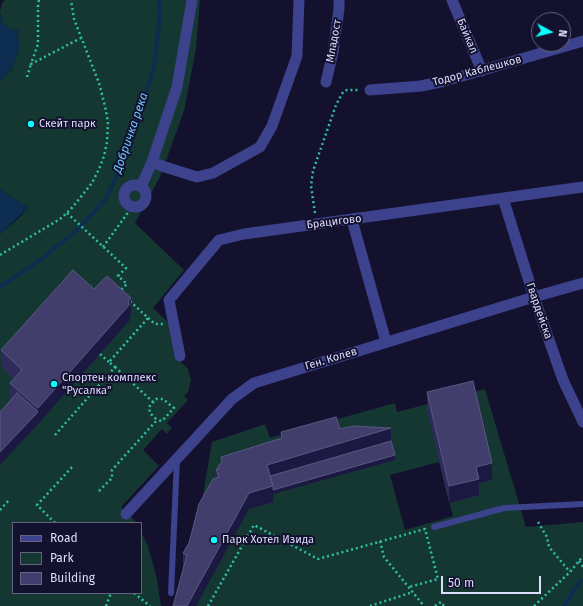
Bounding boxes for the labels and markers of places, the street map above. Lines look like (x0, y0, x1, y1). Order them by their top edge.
place label: Скейт парк (39, 117, 96, 131)
marker: Скейт парк (26, 119, 36, 129)
place label: Спортен комплекс "Русалка" (62, 371, 156, 397)
marker: Спортен комплекс "Русалка" (49, 379, 59, 389)
place label: Парк Хотел Изида (222, 533, 314, 547)
marker: Парк Хотел Изида (209, 535, 219, 545)

